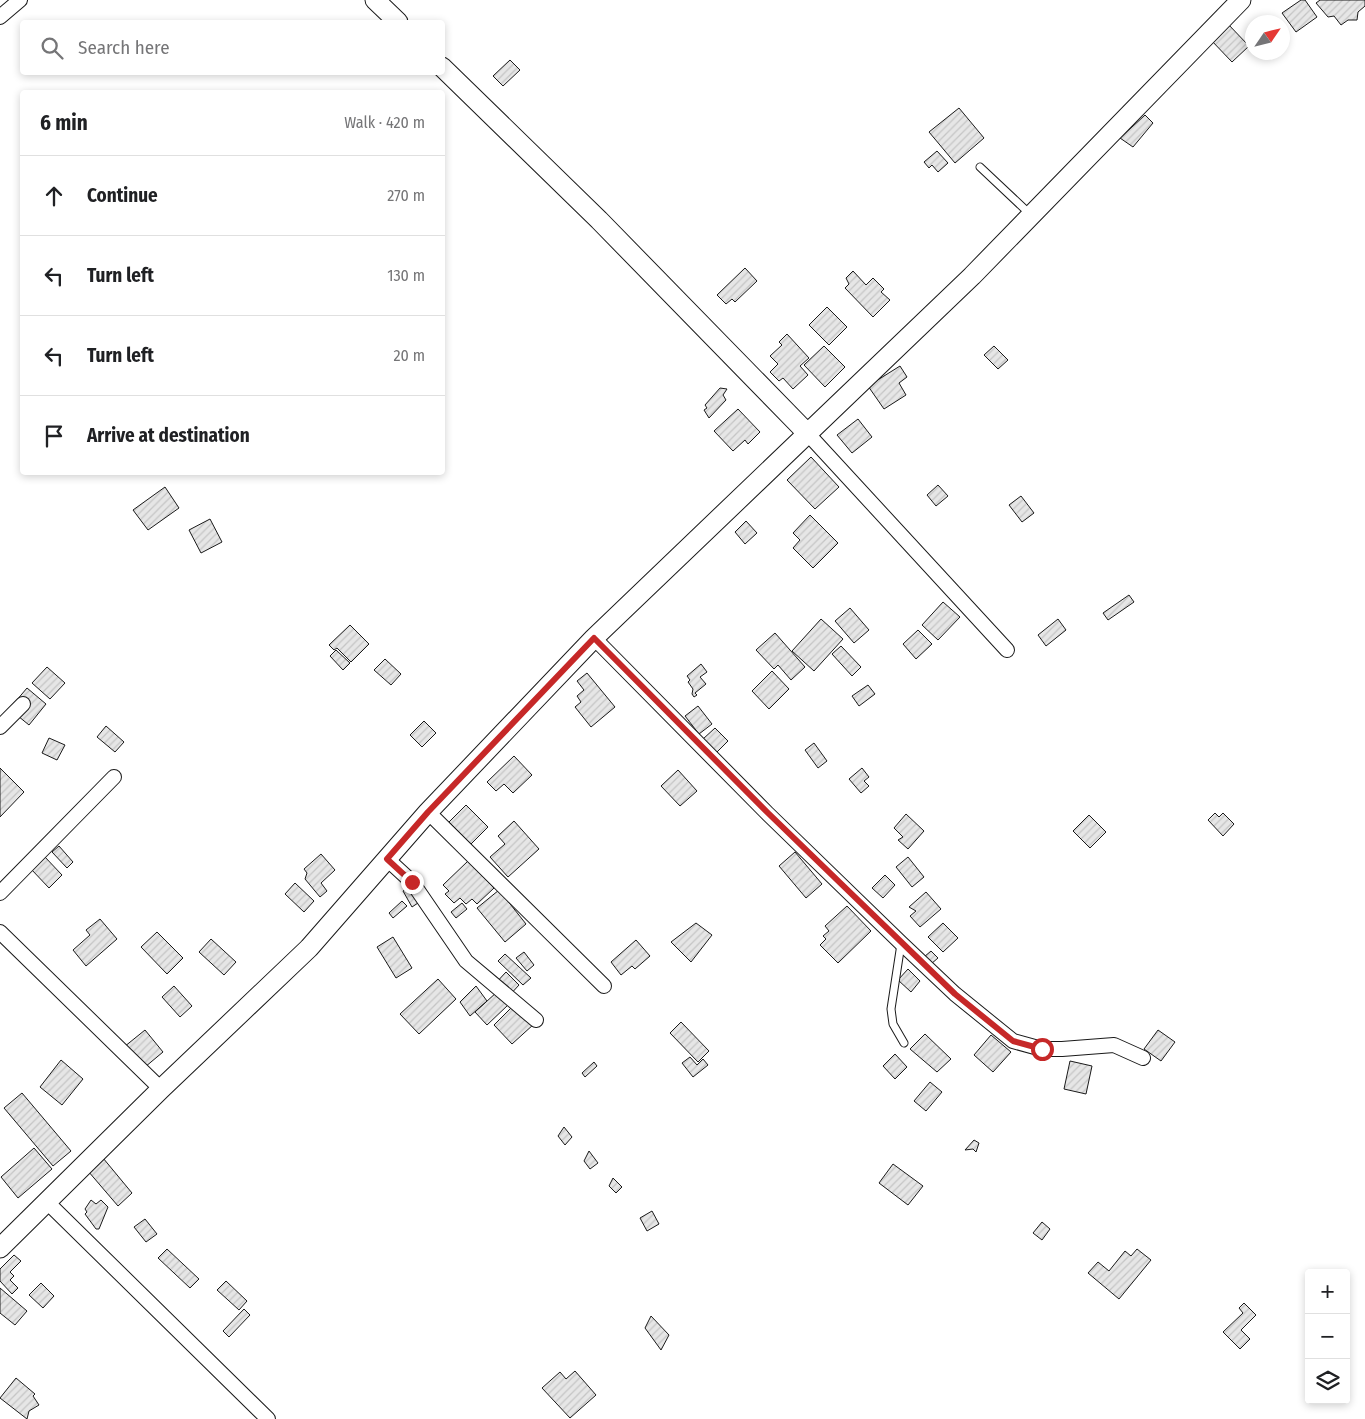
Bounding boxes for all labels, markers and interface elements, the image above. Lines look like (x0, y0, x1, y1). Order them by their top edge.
north arrow (1245, 15, 1290, 60)
search box (20, 20, 445, 75)
icon: search (38, 34, 66, 62)
text: Search here (78, 36, 170, 59)
text: 6 min (40, 110, 88, 136)
text: Walk · 420 m (344, 113, 425, 132)
icon: ahead (40, 182, 68, 210)
text: Continue (87, 184, 158, 207)
text: 270 m (387, 186, 425, 205)
icon: left (40, 262, 68, 290)
text: Turn left (87, 264, 154, 287)
text: 130 m (387, 266, 425, 285)
icon: left (40, 342, 68, 370)
text: Turn left (87, 344, 154, 367)
text: 20 m (394, 346, 425, 365)
icon: arrive (40, 422, 68, 450)
text: Arrive at destination (87, 424, 250, 447)
route end (401, 871, 424, 894)
route start (1031, 1038, 1054, 1061)
map controls (1305, 1269, 1350, 1404)
button: + (1305, 1269, 1350, 1314)
button: − (1305, 1314, 1350, 1359)
button: layers (1305, 1359, 1350, 1404)

